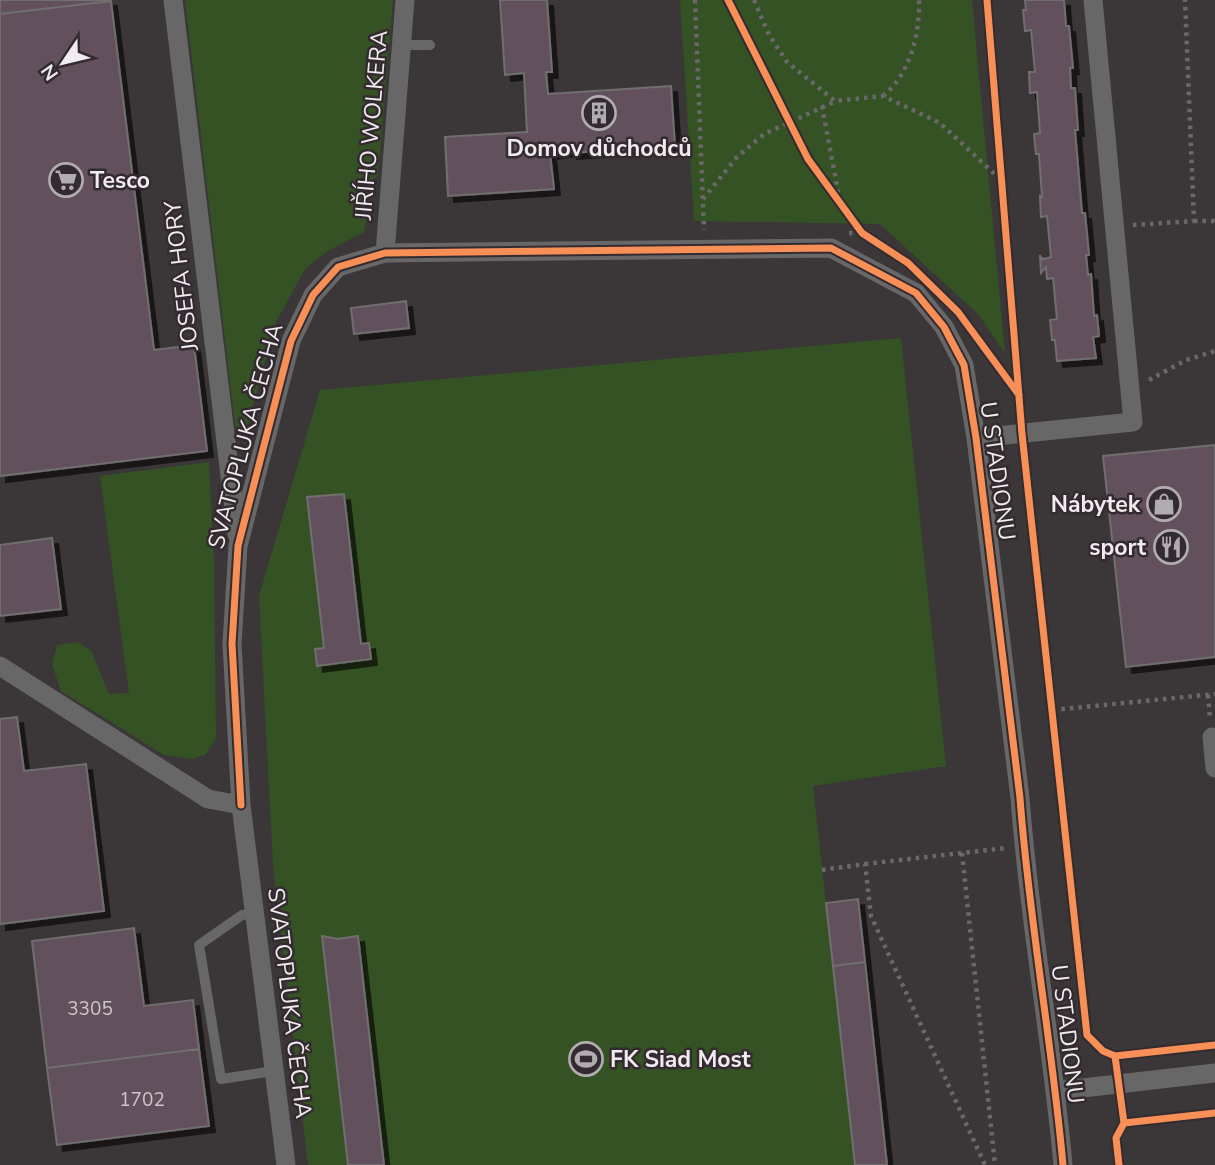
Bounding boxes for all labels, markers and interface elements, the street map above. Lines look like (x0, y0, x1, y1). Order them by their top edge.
north arrow (28, 28, 98, 98)
street label: JIŘÍHO WOLKERA (348, 29, 395, 222)
text: N (35, 59, 65, 85)
building icon: Domov důchodců (580, 94, 618, 132)
place label: Domov důchodců (507, 133, 691, 164)
supermarket icon: Tesco (47, 161, 85, 199)
place label: Tesco (90, 165, 150, 196)
street label: JOSEFA HORY (157, 199, 206, 354)
street label: SVATOPLUKA ČECHA (200, 320, 291, 552)
street label: U STADIONU (972, 400, 1023, 542)
shop icon: Nábytek (1145, 485, 1183, 523)
place label: Nábytek (1051, 489, 1141, 520)
restaurant icon: sport (1152, 528, 1190, 566)
place label: sport (1089, 532, 1146, 563)
street label: SVATOPLUKA ČECHA (260, 886, 319, 1120)
street label: U STADIONU (1044, 963, 1091, 1105)
house number: 3305 (67, 996, 113, 1022)
sports icon: FK Siad Most (567, 1040, 605, 1078)
place label: FK Siad Most (610, 1044, 751, 1075)
house number: 1702 (119, 1087, 165, 1113)

